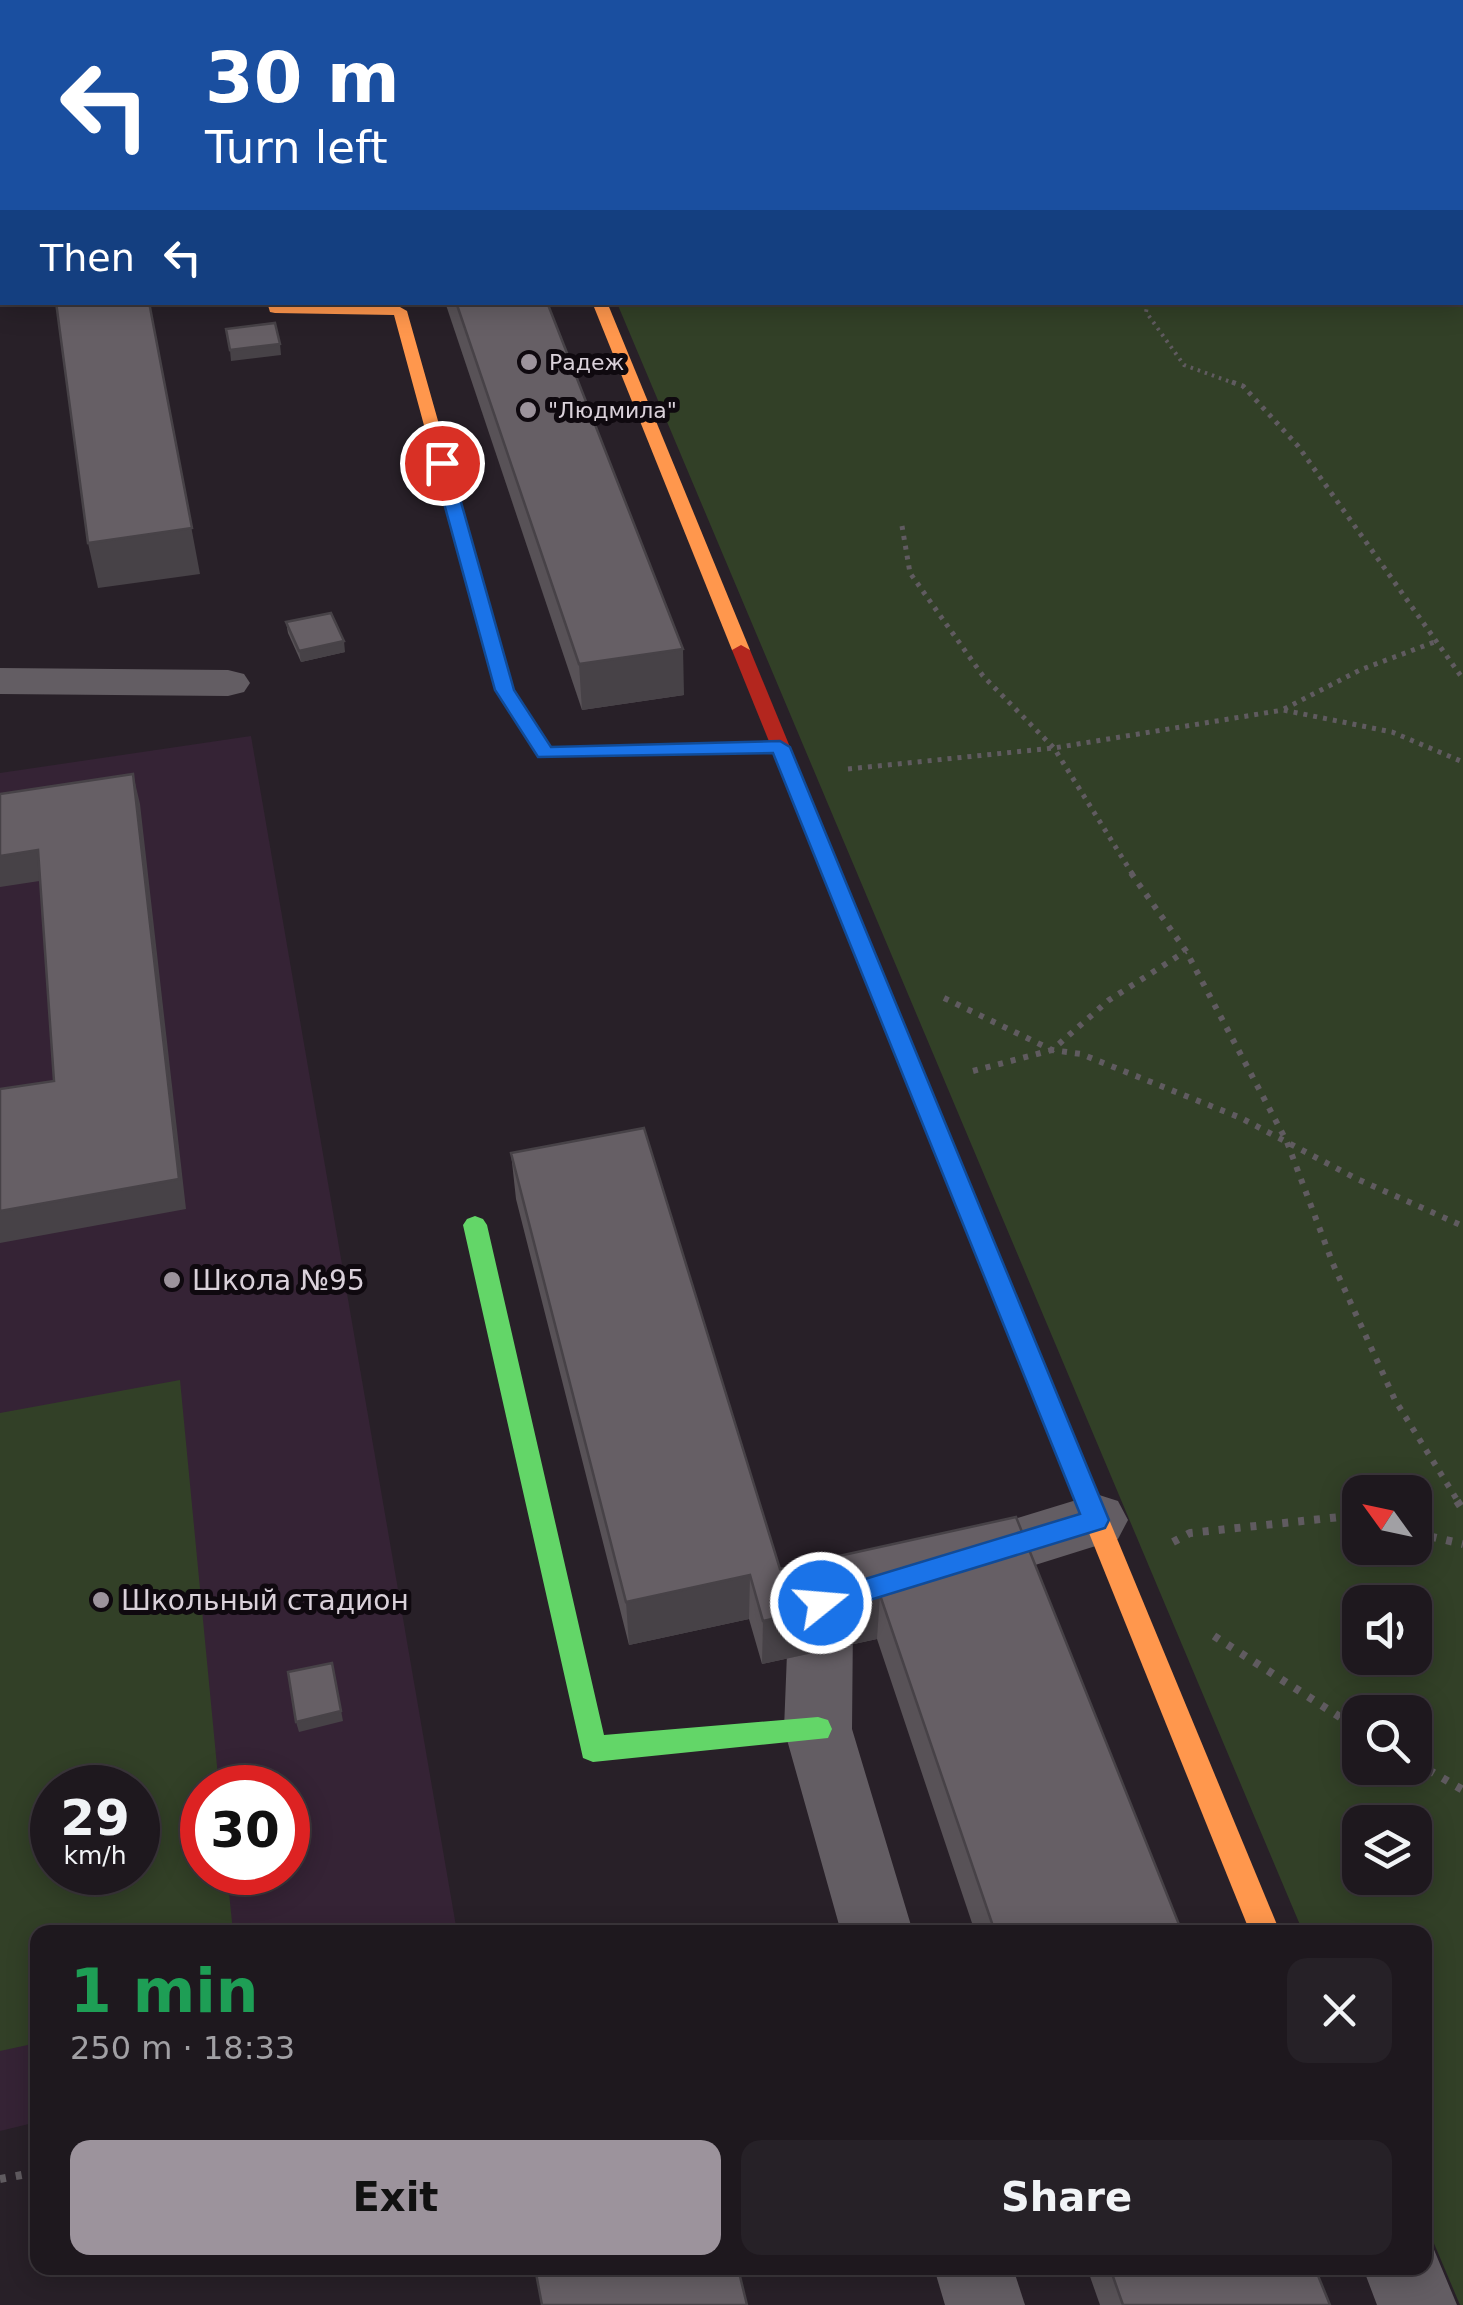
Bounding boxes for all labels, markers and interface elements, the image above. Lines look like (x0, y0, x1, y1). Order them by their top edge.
text: 30 m (205, 37, 400, 119)
icon: left (40, 40, 170, 170)
text: Turn left (205, 121, 388, 174)
icon: left (155, 230, 210, 285)
text: Then (40, 236, 135, 280)
place label: Радеж (549, 350, 624, 375)
marker: Радеж (518, 351, 540, 373)
place label: "Людмила" (548, 398, 677, 423)
marker: "Людмила" (517, 399, 539, 421)
pin (400, 421, 485, 506)
icon: arrive (415, 436, 470, 491)
place label: Школа №95 (192, 1264, 365, 1297)
marker: Школа №95 (161, 1269, 183, 1291)
north arrow (1342, 1475, 1432, 1565)
map controls (1342, 1475, 1432, 1895)
position arrow (769, 1551, 873, 1655)
place label: Школьный стадион (121, 1584, 409, 1617)
button: sound (1342, 1585, 1432, 1675)
marker: Школьный стадион (90, 1589, 112, 1611)
button: search (1342, 1695, 1432, 1785)
speed limit sign: 30 (180, 1765, 310, 1895)
text: 29 (60, 1789, 130, 1847)
button: layers (1342, 1805, 1432, 1895)
text: km/h (63, 1841, 127, 1870)
text: 1 min (70, 1956, 258, 2026)
button: close (1287, 1958, 1392, 2063)
text: 250 m · 18:33 (70, 2029, 295, 2067)
button: Exit (70, 2140, 721, 2255)
button: Share (741, 2140, 1392, 2255)

